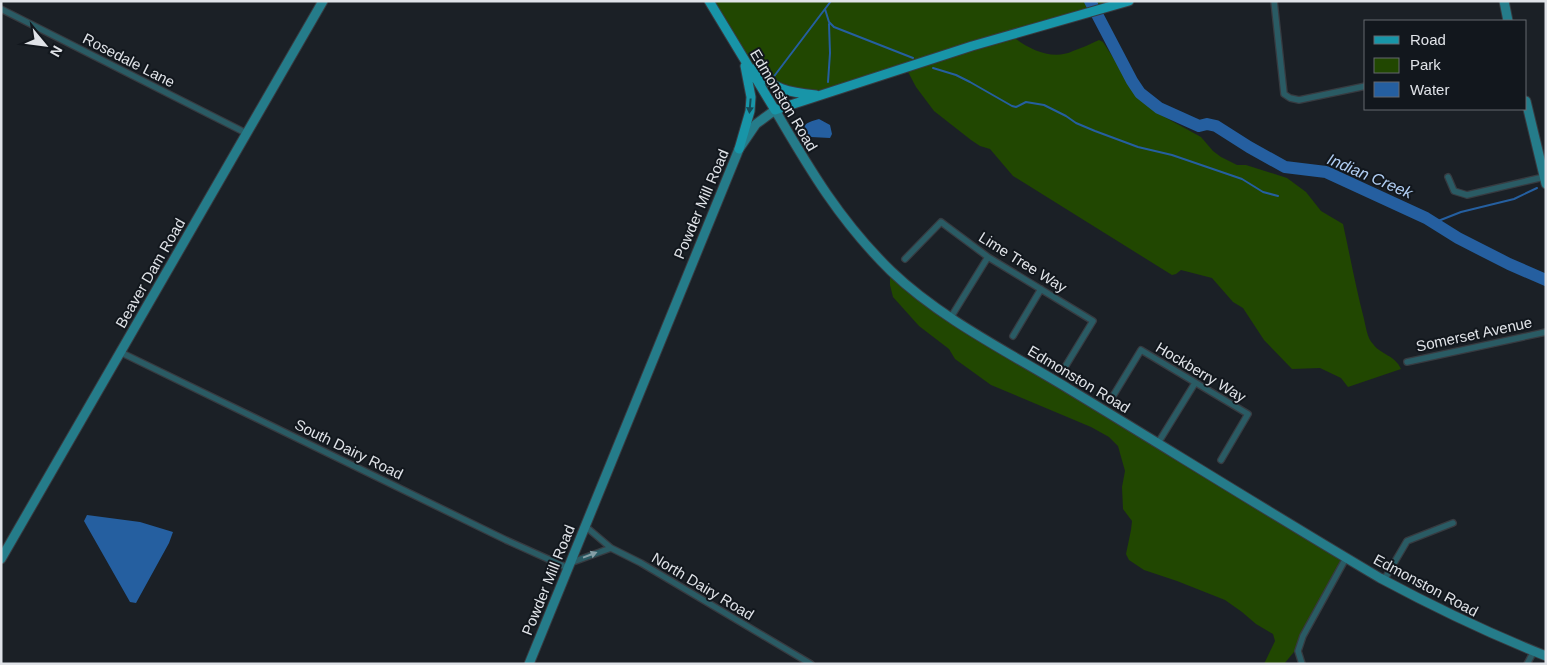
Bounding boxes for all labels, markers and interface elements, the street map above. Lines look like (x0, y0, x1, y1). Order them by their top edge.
north arrow (20, 20, 70, 70)
legend (1364, 20, 1527, 110)
street label: Rosedale Lane (80, 30, 178, 90)
text: Road (1410, 31, 1446, 48)
text: N (47, 43, 66, 60)
street label: Edmonston Road (747, 46, 821, 154)
text: Park (1410, 56, 1441, 73)
text: Water (1410, 81, 1449, 98)
one-way arrow (745, 98, 753, 114)
street label: Powder Mill Road (670, 147, 732, 261)
water label: Indian Creek (1325, 150, 1416, 202)
street label: Beaver Dam Road (112, 215, 188, 331)
street label: Lime Tree Way (976, 228, 1070, 296)
street label: Somerset Avenue (1414, 313, 1534, 355)
street label: Hockberry Way (1153, 338, 1250, 406)
street label: Edmonston Road (1025, 342, 1133, 416)
street label: South Dairy Road (292, 415, 406, 483)
street label: Powder Mill Road (518, 522, 578, 638)
street label: North Dairy Road (649, 549, 757, 623)
street label: Edmonston Road (1371, 550, 1481, 620)
one-way arrow (583, 551, 598, 559)

